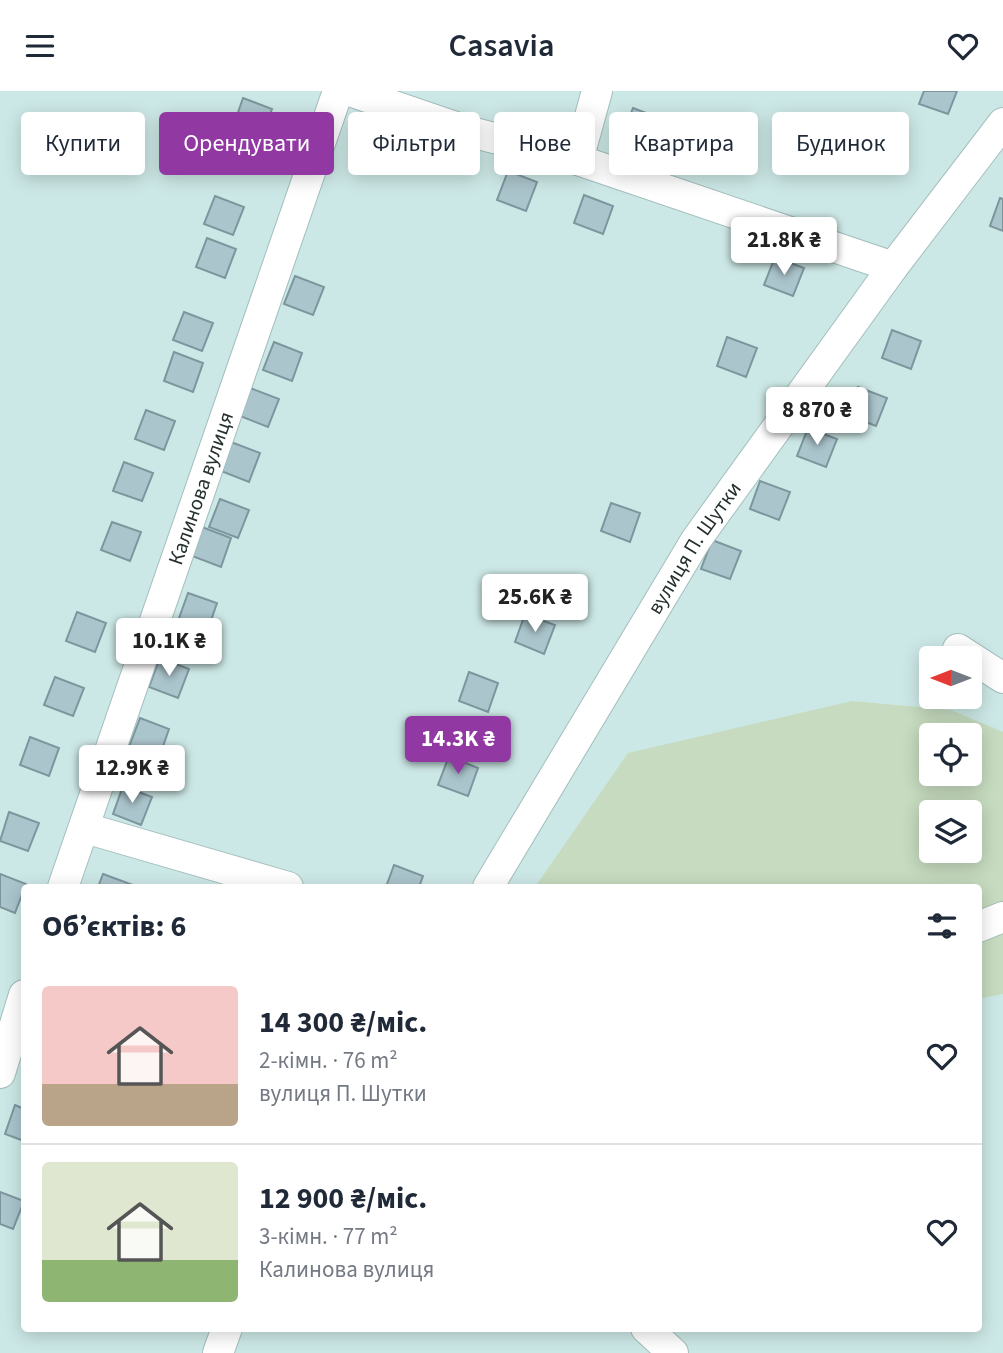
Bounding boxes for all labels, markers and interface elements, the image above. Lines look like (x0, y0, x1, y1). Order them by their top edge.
text: Casavia (449, 23, 554, 69)
icon: menu (21, 27, 59, 65)
icon: heart (944, 27, 982, 65)
chip: Купити (21, 112, 145, 175)
chip: Орендувати (159, 112, 334, 175)
chip: Фільтри (348, 112, 480, 175)
chip: Нове (494, 112, 595, 175)
chip: Квартира (609, 112, 758, 175)
chip: Будинок (772, 112, 909, 175)
pin: 21.8K ₴ (719, 218, 849, 277)
text: 21.8K ₴ (747, 223, 821, 256)
pin: 8 870 ₴ (752, 387, 882, 447)
text: 8 870 ₴ (782, 393, 852, 426)
street label: Калинова вулиця (160, 407, 241, 569)
street label: вулиця П. Шутки (640, 475, 749, 620)
pin: 25.6K ₴ (470, 575, 600, 634)
text: 25.6K ₴ (498, 580, 572, 613)
pin: 10.1K ₴ (104, 619, 234, 678)
text: 10.1K ₴ (132, 624, 206, 657)
north arrow (919, 646, 982, 709)
map controls (919, 646, 982, 863)
pin: 14.3K ₴ (393, 717, 523, 776)
text: 14.3K ₴ (421, 722, 495, 755)
button: locate (919, 723, 982, 786)
pin: 12.9K ₴ (67, 745, 197, 805)
text: 12.9K ₴ (95, 751, 169, 784)
button: layers (919, 800, 982, 863)
text: Об’єктів: 6 (42, 905, 186, 948)
icon: filters (923, 907, 961, 945)
text: 14 300 ₴/міс. (259, 1001, 427, 1044)
icon: home (98, 1014, 182, 1098)
icon: heart (923, 1037, 961, 1075)
text: 2-кімн. · 76 m² (259, 1044, 398, 1077)
text: вулиця П. Шутки (259, 1077, 427, 1110)
text: 12 900 ₴/міс. (259, 1177, 427, 1220)
icon: home (98, 1190, 182, 1274)
icon: heart (923, 1213, 961, 1251)
text: 3-кімн. · 77 m² (259, 1220, 398, 1253)
text: Калинова вулиця (259, 1253, 434, 1286)

